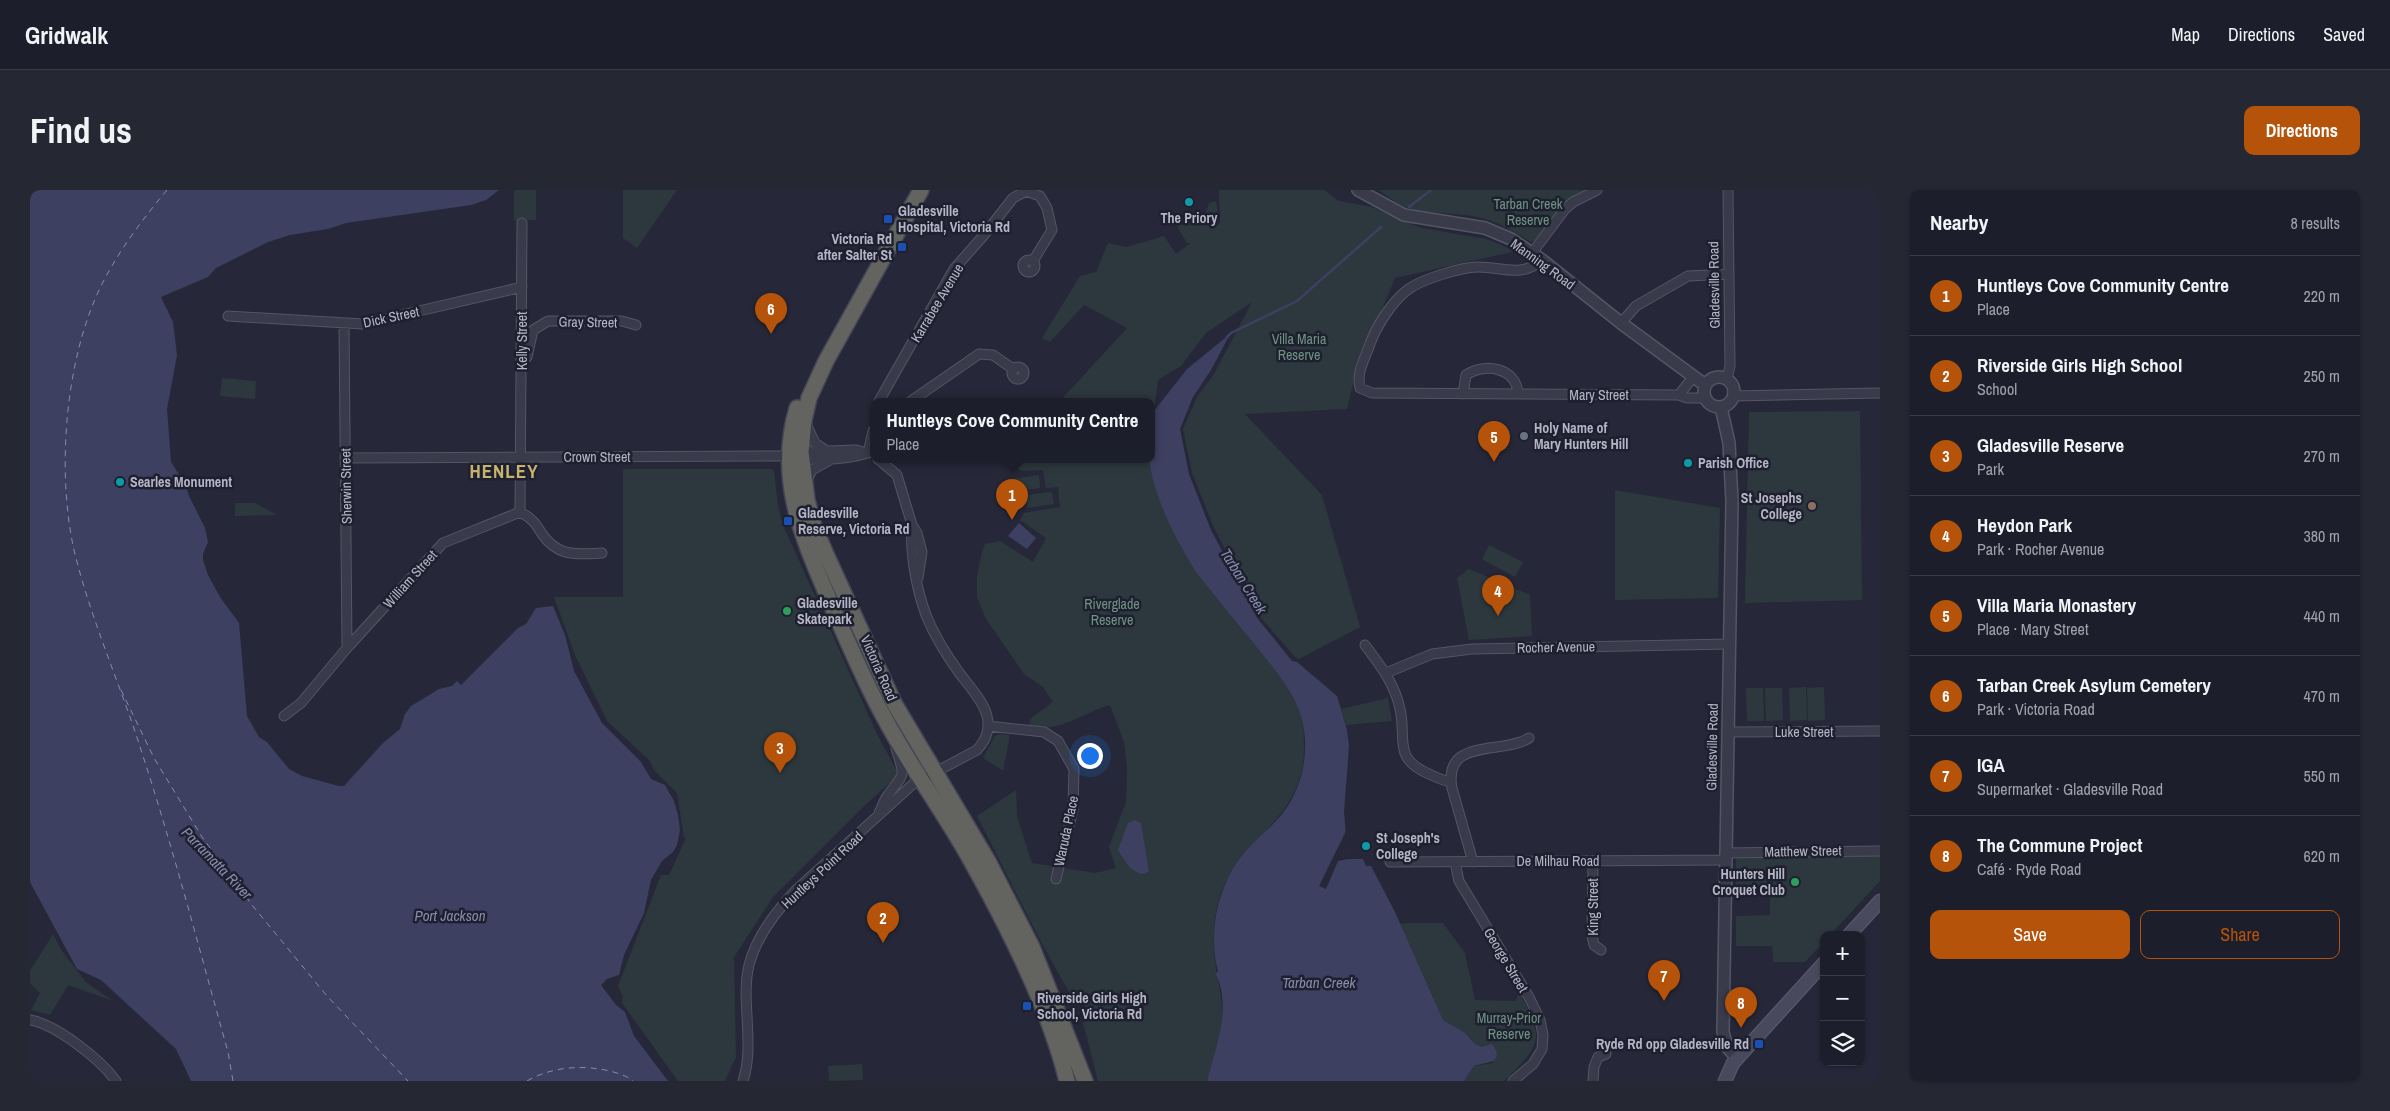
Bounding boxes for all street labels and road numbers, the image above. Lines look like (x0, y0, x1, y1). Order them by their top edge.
street label: Manning Road (1507, 235, 1579, 293)
street label: Gladesville Road (1704, 241, 1724, 329)
street label: Karrabee Avenue (906, 260, 968, 346)
street label: Dick Street (361, 302, 421, 332)
street label: Kelly Street (513, 312, 531, 370)
street label: Gray Street (558, 312, 618, 332)
street label: Mary Street (1569, 386, 1629, 404)
street label: Sherwin Street (336, 448, 356, 524)
street label: Crown Street (564, 448, 631, 466)
street label: William Street (379, 546, 441, 612)
street label: Victoria Road (857, 632, 901, 704)
street label: Rocher Avenue (1517, 637, 1595, 657)
street label: Gladesville Road (1702, 703, 1722, 791)
street label: Luke Street (1775, 723, 1833, 741)
street label: Waruda Place (1050, 794, 1082, 868)
street label: Huntleys Point Road (777, 828, 867, 912)
street label: Matthew Street (1764, 841, 1842, 861)
street label: De Milhau Road (1517, 852, 1599, 870)
street label: King Street (1584, 878, 1602, 936)
street label: George Street (1480, 924, 1532, 996)

